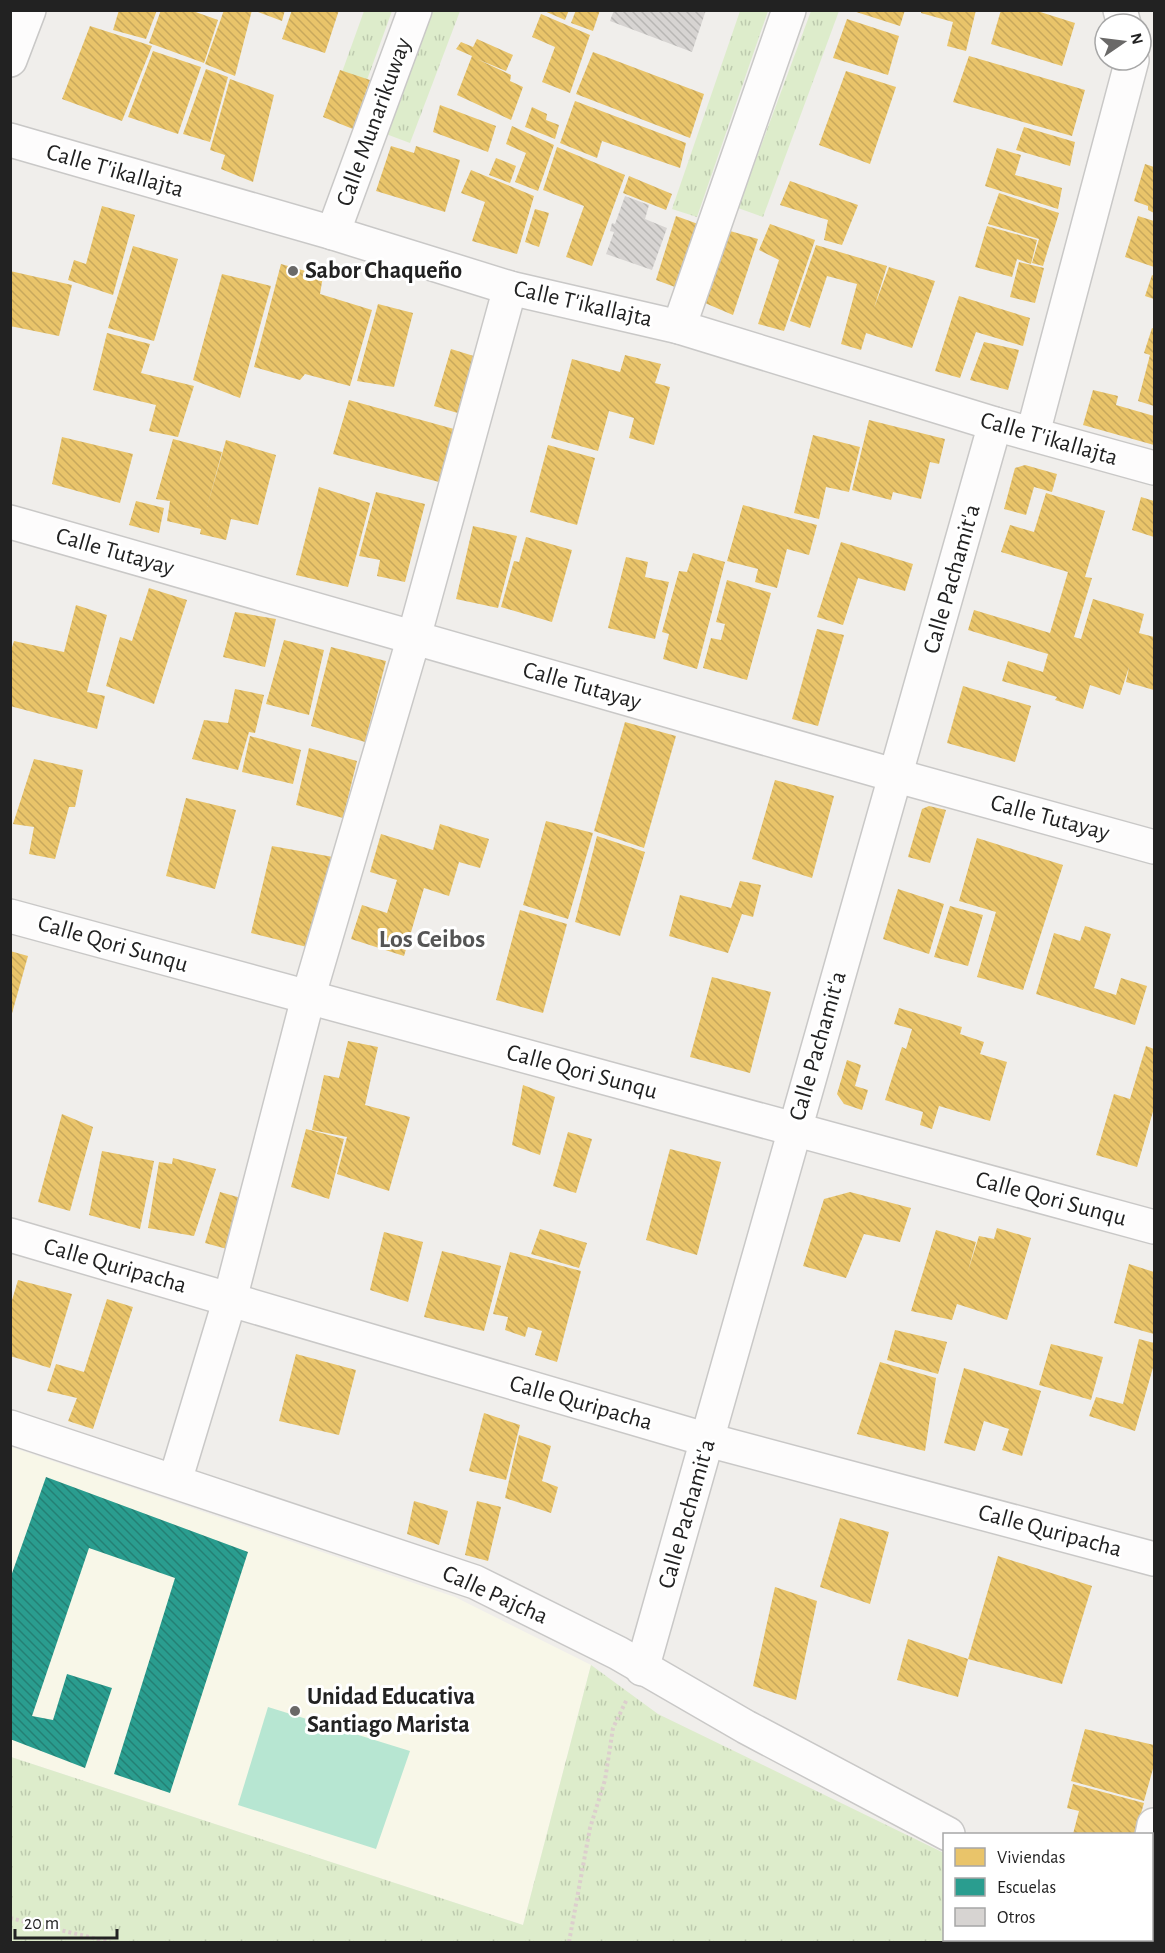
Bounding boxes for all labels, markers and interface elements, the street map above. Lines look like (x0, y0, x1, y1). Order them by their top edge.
north arrow (1093, 12, 1153, 72)
text: N (1127, 31, 1146, 46)
street label: Calle Munarikuway (332, 35, 416, 209)
street label: Calle T'ikallajta (44, 140, 186, 202)
place label: Sabor Chaqueño (305, 259, 462, 283)
marker: Sabor Chaqueño (286, 264, 300, 278)
street label: Calle T'ikallajta (511, 276, 655, 332)
street label: Calle T'ikallajta (978, 408, 1120, 470)
street label: Calle Pachamit'a (919, 502, 985, 656)
street label: Calle Tutayay (53, 524, 177, 580)
street label: Calle Tutayay (520, 658, 644, 714)
street label: Calle Tutayay (988, 791, 1112, 845)
street label: Calle Qori Sunqu (35, 911, 191, 977)
district label: Los Ceibos (379, 926, 485, 952)
street label: Calle Pachamit'a (785, 969, 851, 1123)
street label: Calle Qori Sunqu (504, 1040, 660, 1104)
street label: Calle Qori Sunqu (973, 1167, 1129, 1231)
street label: Calle Quripacha (41, 1234, 189, 1298)
street label: Calle Quripacha (507, 1371, 655, 1435)
street label: Calle Pachamit'a (654, 1437, 720, 1591)
street label: Calle Quripacha (976, 1500, 1124, 1562)
street label: Calle Pajcha (439, 1561, 551, 1629)
place label: Unidad Educativa Santiago Marista (307, 1685, 475, 1737)
marker: Unidad Educativa Santiago Marista (288, 1704, 302, 1718)
legend (943, 1833, 1153, 1941)
text: Viviendas (997, 1849, 1065, 1867)
text: Escuelas (997, 1879, 1056, 1897)
scale bar (15, 1902, 117, 1940)
text: Otros (997, 1909, 1035, 1927)
text: 20 m (24, 1915, 59, 1933)

